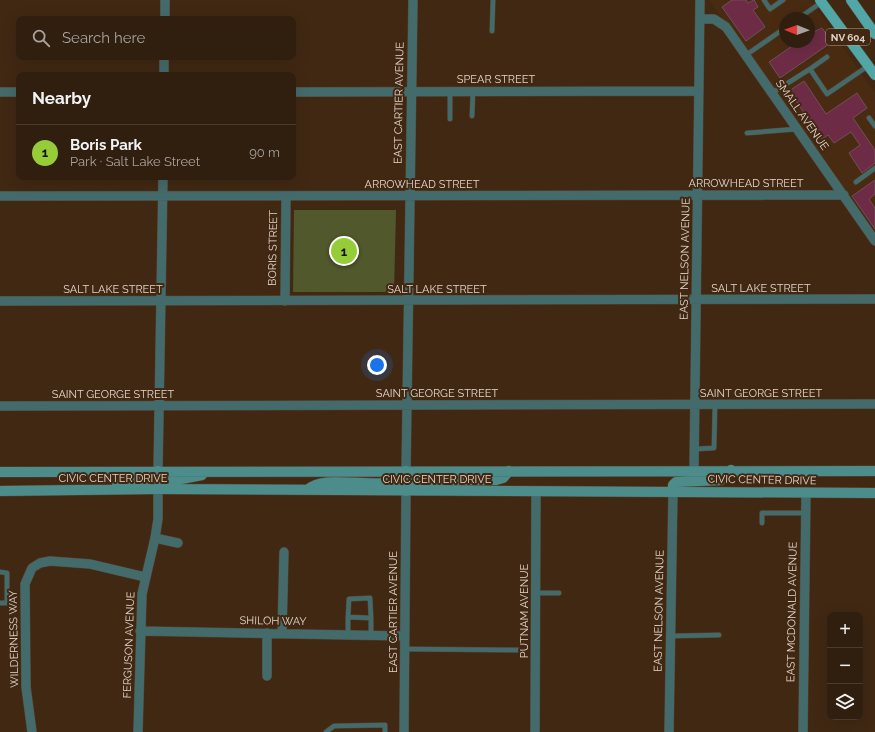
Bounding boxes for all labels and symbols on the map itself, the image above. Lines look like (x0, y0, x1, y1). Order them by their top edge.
north arrow (779, 12, 815, 48)
road number: NV 604 (826, 29, 870, 45)
street label: EAST CARTIER AVENUE (391, 42, 407, 164)
street label: SPEAR STREET (457, 73, 535, 86)
street label: SMALL AVENUE (773, 77, 831, 153)
street label: ARROWHEAD STREET (689, 177, 804, 190)
street label: ARROWHEAD STREET (365, 178, 480, 191)
street label: EAST NELSON AVENUE (677, 198, 693, 320)
street label: BORIS STREET (266, 210, 280, 286)
pin: 1 (331, 236, 357, 266)
street label: SALT LAKE STREET (711, 282, 811, 295)
street label: SALT LAKE STREET (63, 283, 163, 296)
street label: SALT LAKE STREET (387, 283, 487, 296)
your location (367, 355, 387, 375)
street label: SAINT GEORGE STREET (376, 387, 498, 400)
street label: SAINT GEORGE STREET (700, 387, 822, 400)
street label: SAINT GEORGE STREET (52, 388, 174, 401)
street label: CIVIC CENTER DRIVE (59, 472, 168, 485)
street label: CIVIC CENTER DRIVE (383, 473, 492, 486)
street label: CIVIC CENTER DRIVE (707, 473, 817, 487)
street label: EAST MCDONALD AVENUE (784, 541, 800, 682)
street label: EAST NELSON AVENUE (651, 550, 667, 672)
street label: EAST CARTIER AVENUE (387, 551, 400, 673)
street label: PUTNAM AVENUE (518, 564, 531, 658)
street label: WILDERNESS WAY (7, 590, 21, 688)
street label: FERGUSON AVENUE (121, 591, 137, 699)
street label: SHILOH WAY (239, 614, 307, 628)

